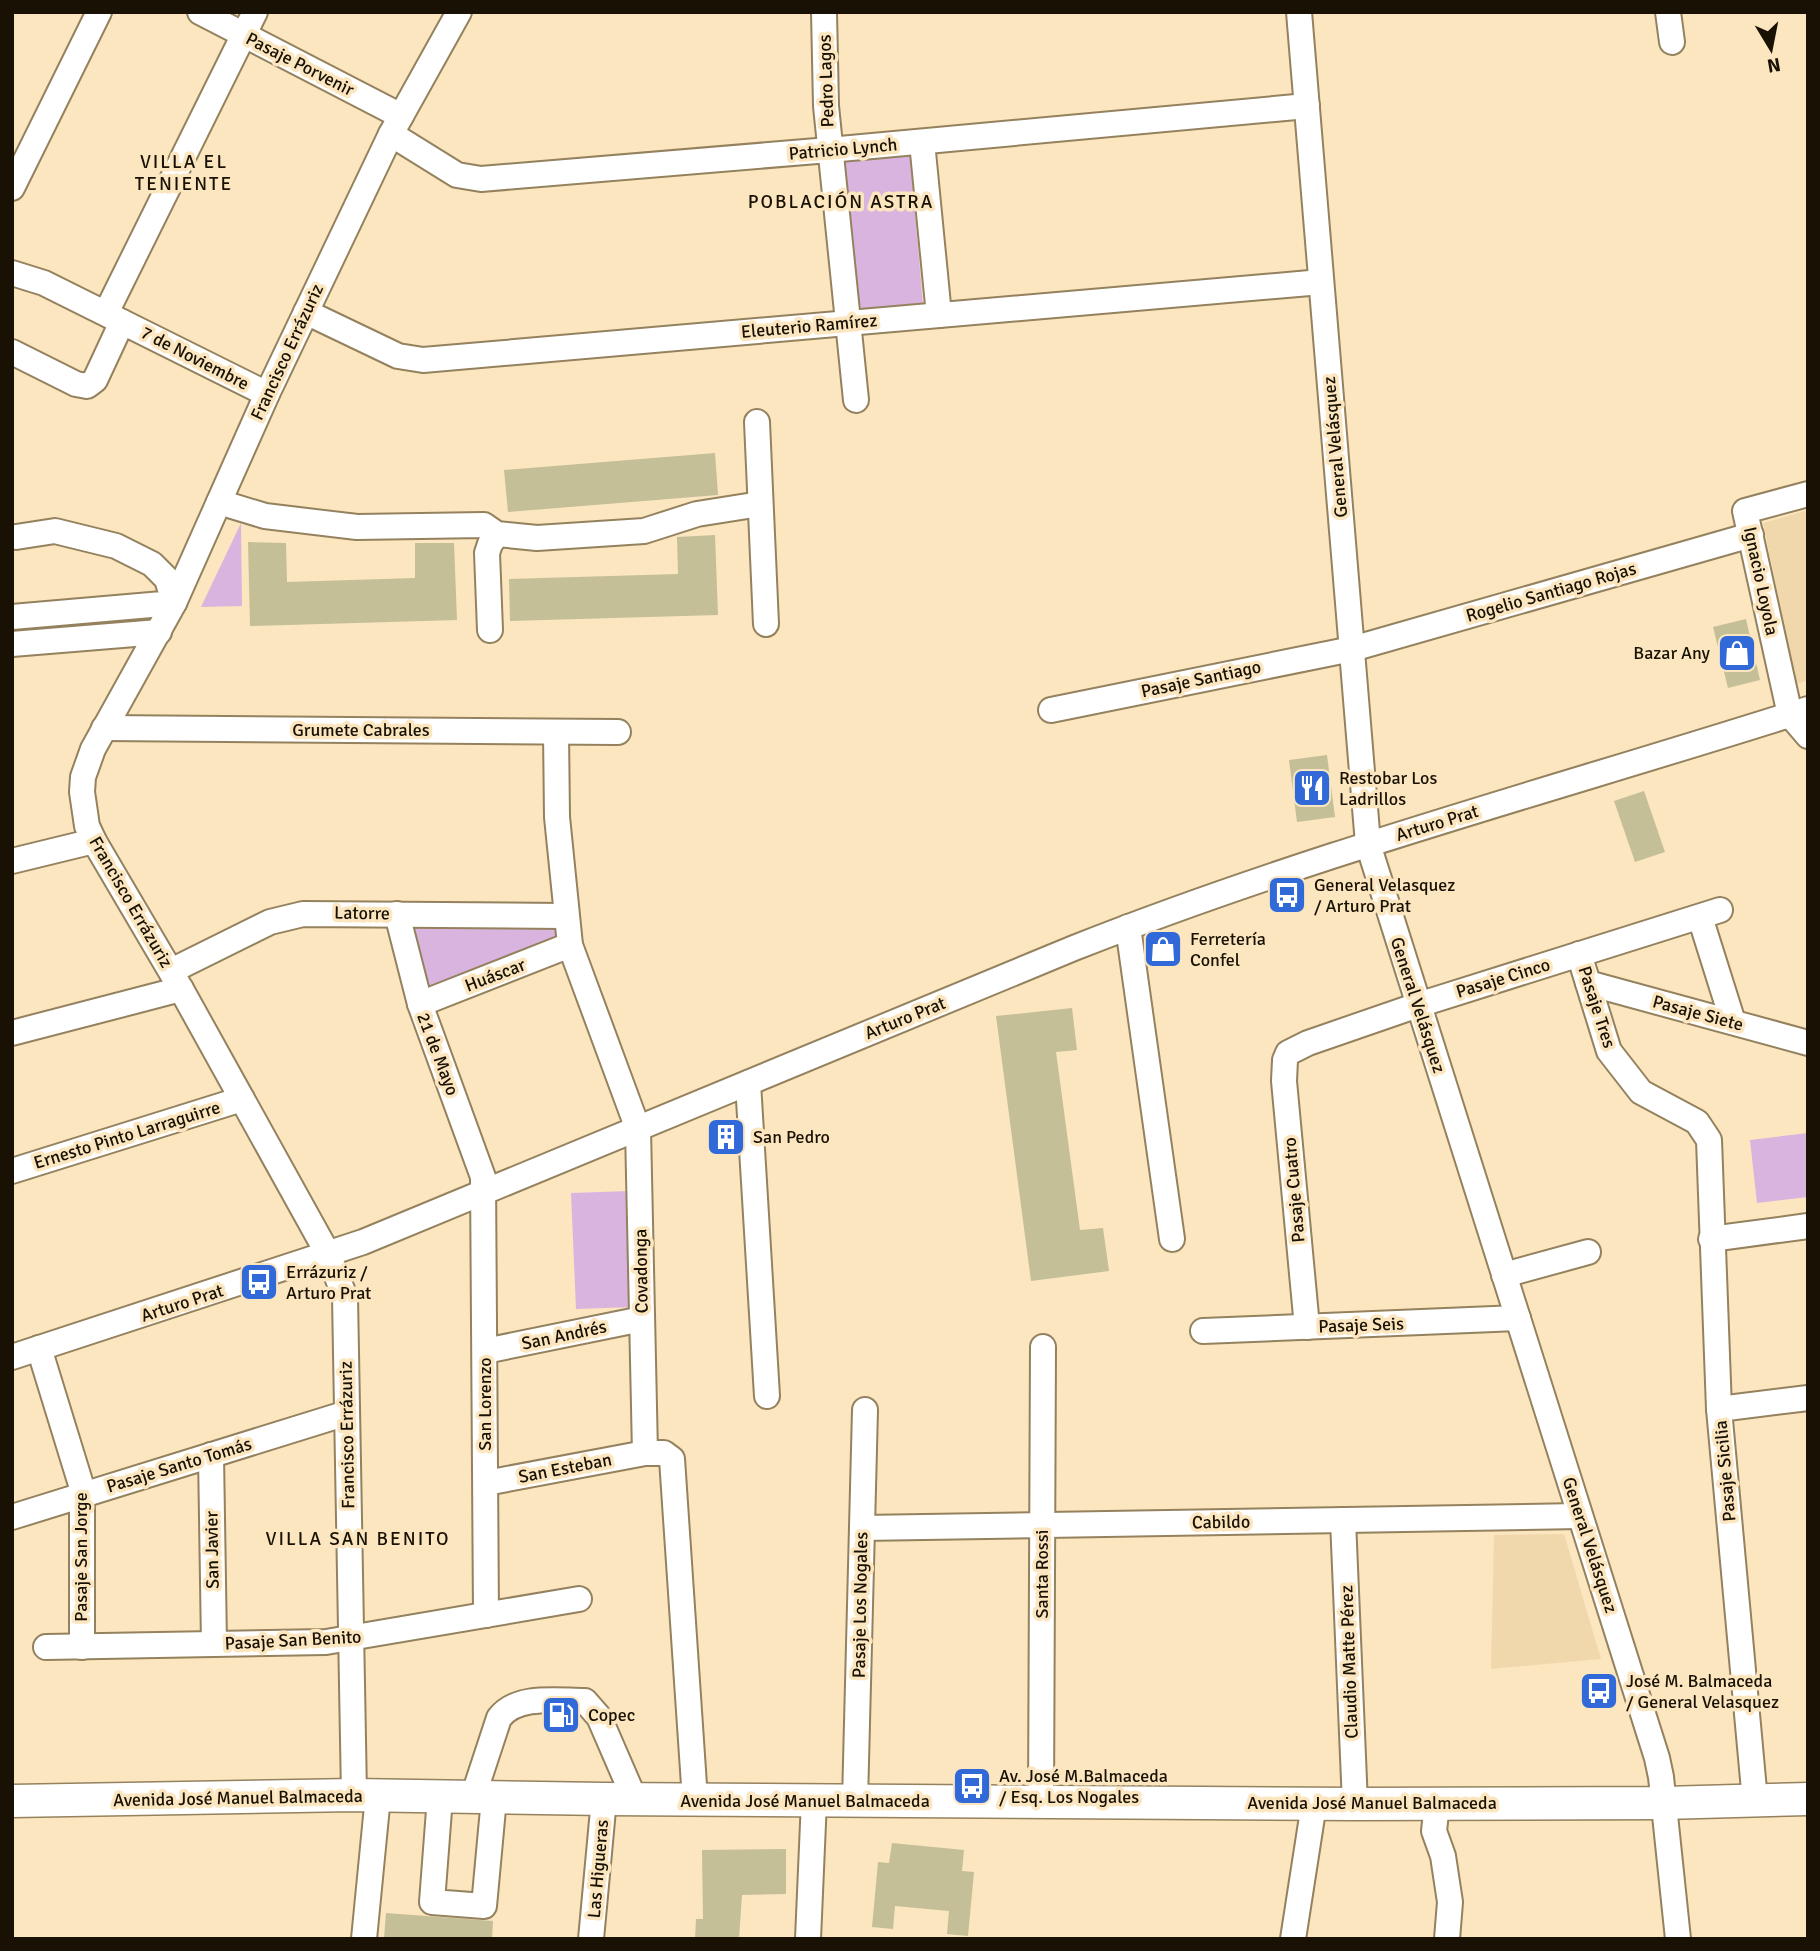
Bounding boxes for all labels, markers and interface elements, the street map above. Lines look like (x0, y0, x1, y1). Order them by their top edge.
north arrow (1736, 14, 1806, 84)
street label: Pasaje Porvenir (242, 27, 358, 101)
street label: Pedro Lagos (813, 34, 839, 128)
text: N (1765, 52, 1782, 78)
street label: Patricio Lynch (788, 133, 898, 165)
district label: VILLA EL TENIENTE (135, 150, 233, 196)
district label: POBLACIÓN ASTRA (748, 190, 934, 214)
street label: Francisco Errázuriz (246, 280, 328, 424)
street label: Eleuterio Ramírez (740, 309, 878, 343)
street label: 7 de Noviembre (137, 321, 253, 395)
street label: General Velásquez (1318, 376, 1352, 518)
street label: Ignacio Loyola (1739, 525, 1783, 637)
street label: Rogelio Santiago Rojas (1463, 557, 1639, 627)
shop icon: Bazar Any (1716, 632, 1758, 674)
place label: Bazar Any (1633, 642, 1711, 664)
street label: Pasaje Santiago (1139, 656, 1263, 702)
street label: Grumete Cabrales (292, 719, 430, 741)
restaurant icon: Restobar Los Ladrillos (1291, 767, 1333, 809)
place label: Restobar Los Ladrillos (1339, 767, 1437, 810)
street label: Arturo Prat (1393, 800, 1481, 846)
street label: Francisco Errázuriz (85, 833, 177, 971)
bus stop icon: General Velasquez / Arturo Prat (1266, 874, 1308, 916)
place label: General Velasquez / Arturo Prat (1314, 874, 1455, 917)
street label: Latorre (334, 902, 390, 924)
shop icon: Ferretería Confel (1142, 928, 1184, 970)
place label: Ferretería Confel (1190, 928, 1266, 971)
street label: General Velásquez (1386, 934, 1450, 1076)
street label: Huáscar (462, 953, 529, 997)
street label: Pasaje Cinco (1453, 953, 1553, 1003)
street label: Pasaje Tres (1573, 963, 1621, 1051)
street label: Pasaje Siete (1650, 990, 1746, 1036)
street label: Arturo Prat (861, 992, 949, 1044)
street label: 21 de Mayo (412, 1009, 464, 1099)
street label: Ernesto Pinto Larraguirre (31, 1096, 223, 1174)
building icon: San Pedro (705, 1116, 747, 1158)
place label: San Pedro (753, 1126, 830, 1148)
street label: Pasaje Cuatro (1278, 1137, 1310, 1243)
street label: Covadonga (629, 1229, 653, 1313)
bus stop icon: Errázuriz / Arturo Prat (238, 1261, 280, 1303)
place label: Errázuriz / Arturo Prat (286, 1261, 371, 1304)
street label: Arturo Prat (138, 1279, 226, 1327)
street label: Pasaje Seis (1318, 1313, 1404, 1337)
street label: San Andrés (519, 1315, 609, 1355)
street label: San Lorenzo (474, 1357, 496, 1451)
street label: Francisco Errázuriz (335, 1361, 359, 1509)
street label: Pasaje Sicilia (1710, 1419, 1740, 1523)
street label: Pasaje Santo Tomás (104, 1432, 254, 1498)
street label: San Esteban (516, 1448, 614, 1488)
street label: General Velásquez (1558, 1474, 1622, 1616)
street label: Pasaje San Jorge (70, 1492, 92, 1622)
street label: Cabildo (1192, 1510, 1250, 1534)
street label: San Javier (200, 1511, 224, 1589)
district label: VILLA SAN BENITO (265, 1527, 451, 1551)
street label: Santa Rossi (1031, 1530, 1053, 1618)
street label: Pasaje Los Nogales (848, 1532, 872, 1678)
street label: Claudio Matte Pérez (1335, 1585, 1363, 1739)
street label: Pasaje San Benito (224, 1625, 362, 1655)
bus stop icon: José M. Balmaceda / General Velasquez (1578, 1670, 1620, 1712)
place label: José M. Balmaceda / General Velasquez (1626, 1670, 1779, 1713)
fuel station icon: Copec (540, 1694, 582, 1736)
place label: Copec (588, 1704, 635, 1726)
bus stop icon: Av. José M.Balmaceda / Esq. Los Nogales (951, 1765, 993, 1807)
place label: Av. José M.Balmaceda / Esq. Los Nogales (999, 1765, 1168, 1808)
street label: Avenida José Manuel Balmaceda (113, 1785, 363, 1811)
street label: Avenida José Manuel Balmaceda (680, 1790, 930, 1812)
street label: Avenida José Manuel Balmaceda (1247, 1792, 1497, 1814)
street label: Las Higueras (583, 1819, 613, 1919)

